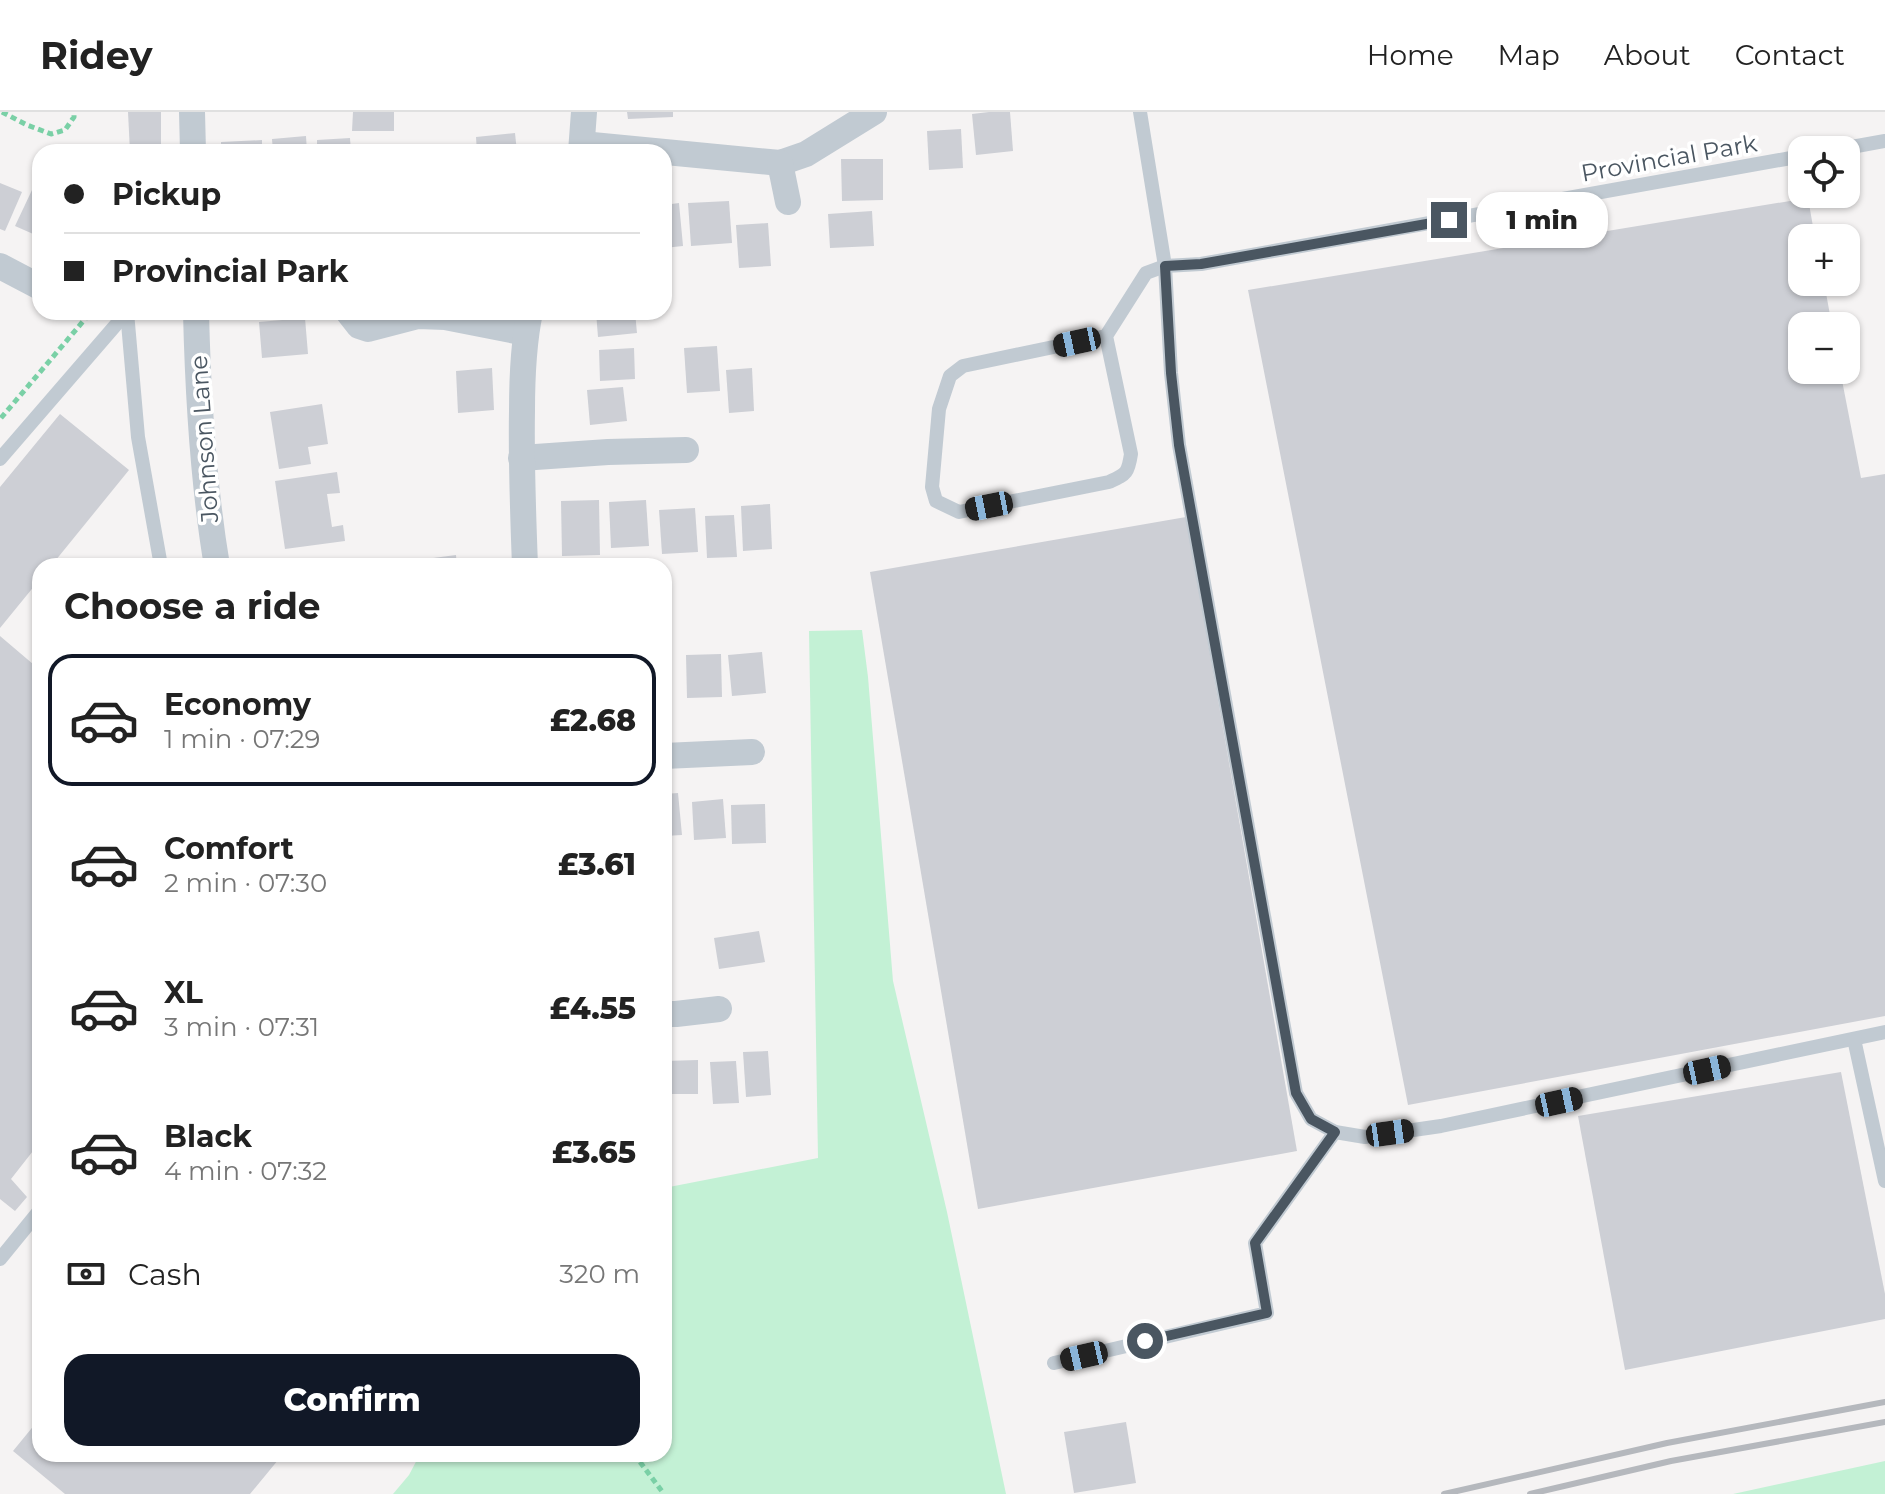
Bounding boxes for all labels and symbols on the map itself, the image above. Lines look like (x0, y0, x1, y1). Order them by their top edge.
street label: Provincial Park (1579, 128, 1760, 188)
callout: 1 min (1477, 192, 1609, 248)
route end (1431, 202, 1467, 238)
car (1051, 325, 1103, 359)
street label: Johnson Lane (184, 354, 224, 525)
car (963, 490, 1015, 522)
car (1681, 1053, 1733, 1087)
car (1533, 1085, 1585, 1119)
car (1365, 1118, 1415, 1148)
route start (1127, 1323, 1163, 1359)
car (1058, 1339, 1110, 1373)

